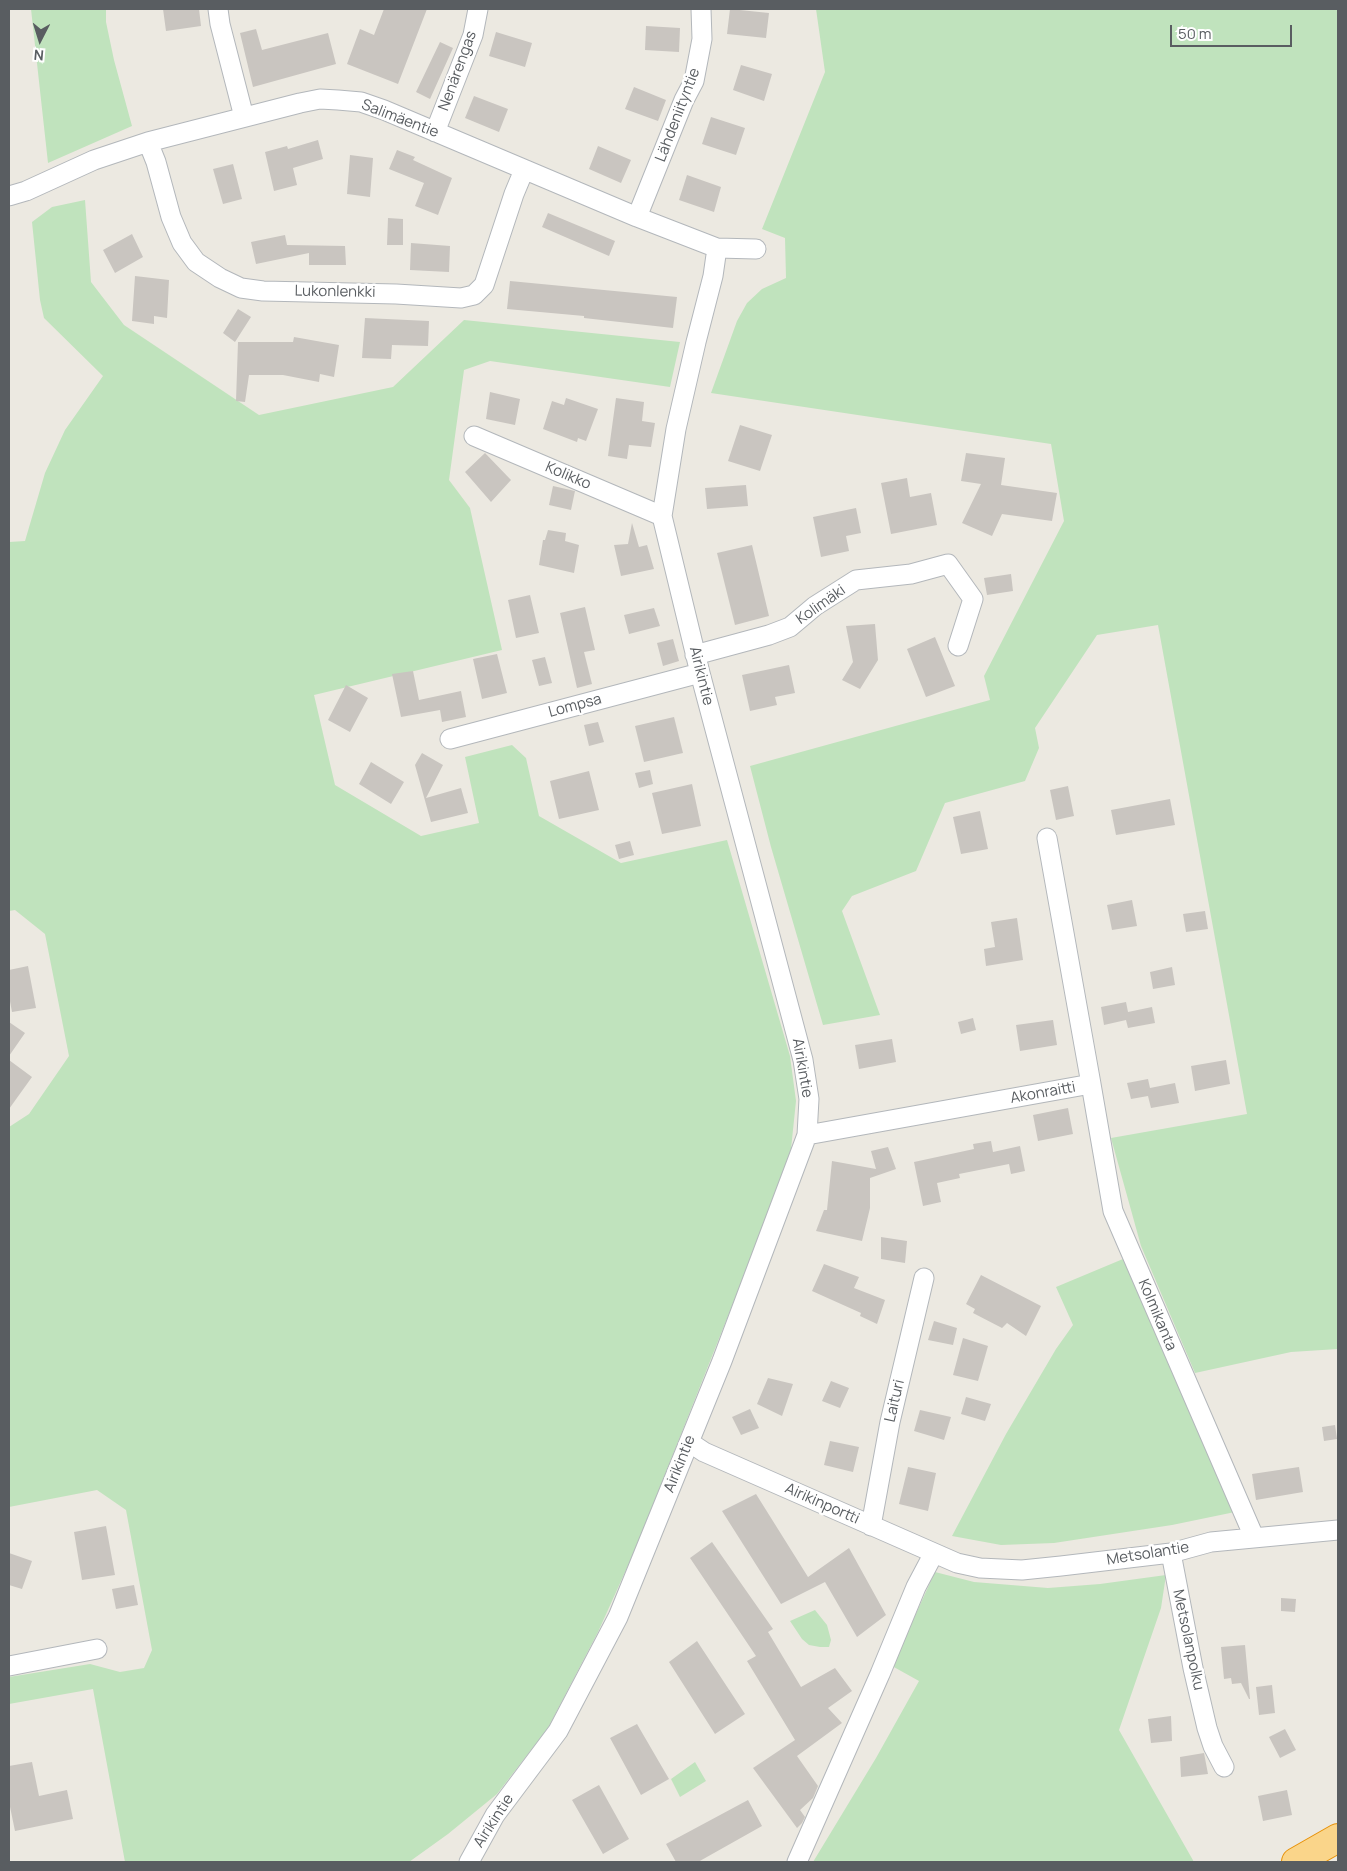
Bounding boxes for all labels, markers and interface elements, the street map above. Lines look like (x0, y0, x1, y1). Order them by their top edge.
north arrow (15, 15, 65, 65)
scale bar (1172, 15, 1294, 47)
text: 50 m (1178, 23, 1212, 44)
street label: Nenärengas (435, 29, 481, 113)
text: N (33, 46, 44, 65)
street label: Lähdeniityntie (652, 66, 704, 164)
street label: Salimäentie (359, 96, 441, 142)
street label: Lukonlenkki (294, 282, 376, 302)
street label: Kolikko (542, 458, 594, 494)
street label: Kolimäki (793, 582, 849, 628)
street label: Airikintie (685, 645, 717, 707)
street label: Lompsa (546, 690, 604, 722)
street label: Airikintie (788, 1037, 816, 1099)
street label: Akonraitti (1009, 1078, 1077, 1108)
street label: Kolmikanta (1134, 1277, 1180, 1353)
street label: Laituri (881, 1378, 909, 1424)
street label: Airikintie (660, 1433, 700, 1495)
street label: Airikinportti (782, 1480, 862, 1528)
street label: Metsolantie (1106, 1539, 1190, 1569)
street label: Metsolanpolku (1169, 1588, 1207, 1692)
street label: Airikintie (470, 1791, 518, 1851)

